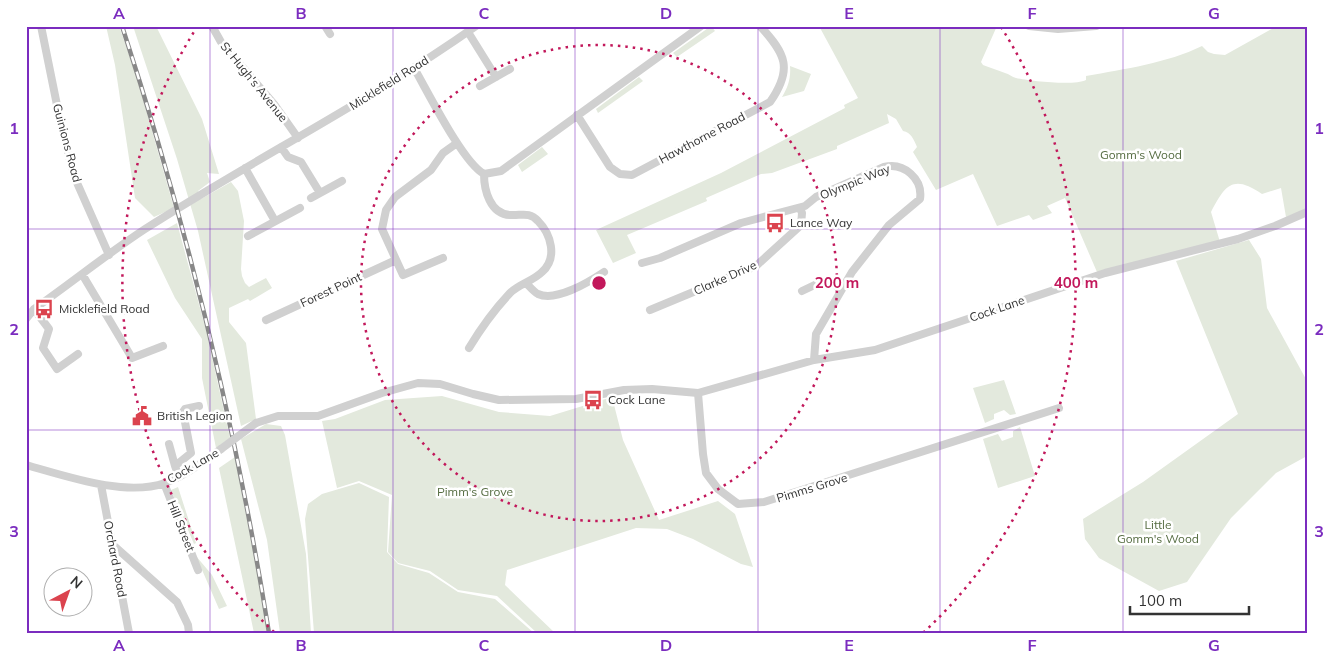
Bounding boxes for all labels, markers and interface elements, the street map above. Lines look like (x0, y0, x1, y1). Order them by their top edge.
text: A (113, 3, 125, 23)
text: B (295, 3, 307, 23)
text: C (479, 3, 490, 23)
text: D (660, 3, 672, 23)
text: E (844, 3, 854, 23)
text: F (1027, 3, 1037, 23)
text: G (1208, 3, 1220, 23)
street label: St Hugh's Avenue (217, 39, 291, 125)
street label: Micklefield Road (346, 52, 431, 113)
street label: Guinions Road (50, 102, 85, 184)
street label: Hawthorne Road (656, 109, 747, 167)
text: 1 (9, 118, 19, 138)
text: 1 (1314, 118, 1324, 138)
park label: Gomm's Wood (1100, 147, 1182, 162)
street label: Olympic Way (818, 160, 893, 202)
bus stop icon: Lance Way (764, 212, 786, 234)
place label: Lance Way (790, 215, 853, 230)
street label: Clarke Drive (691, 257, 759, 298)
street label: Forest Point (298, 269, 364, 310)
text: 200 m (815, 273, 859, 292)
text: 400 m (1054, 273, 1098, 292)
centre of rings (590, 274, 608, 292)
street label: Cock Lane (967, 292, 1026, 325)
bus stop icon: Micklefield Road (33, 298, 55, 320)
place label: Micklefield Road (59, 301, 150, 316)
text: 2 (9, 319, 19, 339)
text: 2 (1314, 319, 1324, 339)
bus stop icon: Cock Lane (582, 389, 604, 411)
place label: Cock Lane (608, 392, 665, 407)
public building icon: British Legion (131, 405, 153, 427)
place label: British Legion (157, 408, 233, 423)
street label: Cock Lane (164, 445, 221, 486)
street label: Pimms Grove (775, 470, 849, 505)
park label: Pimm's Grove (437, 484, 513, 499)
street label: Hill Street (164, 498, 199, 554)
park label: Little Gomm's Wood (1117, 517, 1199, 546)
street label: Orchard Road (101, 519, 130, 598)
text: 3 (9, 521, 19, 541)
text: 3 (1314, 521, 1324, 541)
north arrow (42, 566, 92, 616)
text: N (67, 572, 86, 592)
scale bar (1130, 584, 1249, 616)
text: 100 m (1138, 591, 1182, 610)
text: A (113, 635, 125, 655)
text: B (295, 635, 307, 655)
text: C (479, 635, 490, 655)
text: D (660, 635, 672, 655)
text: E (844, 635, 854, 655)
text: F (1027, 635, 1037, 655)
text: G (1208, 635, 1220, 655)

